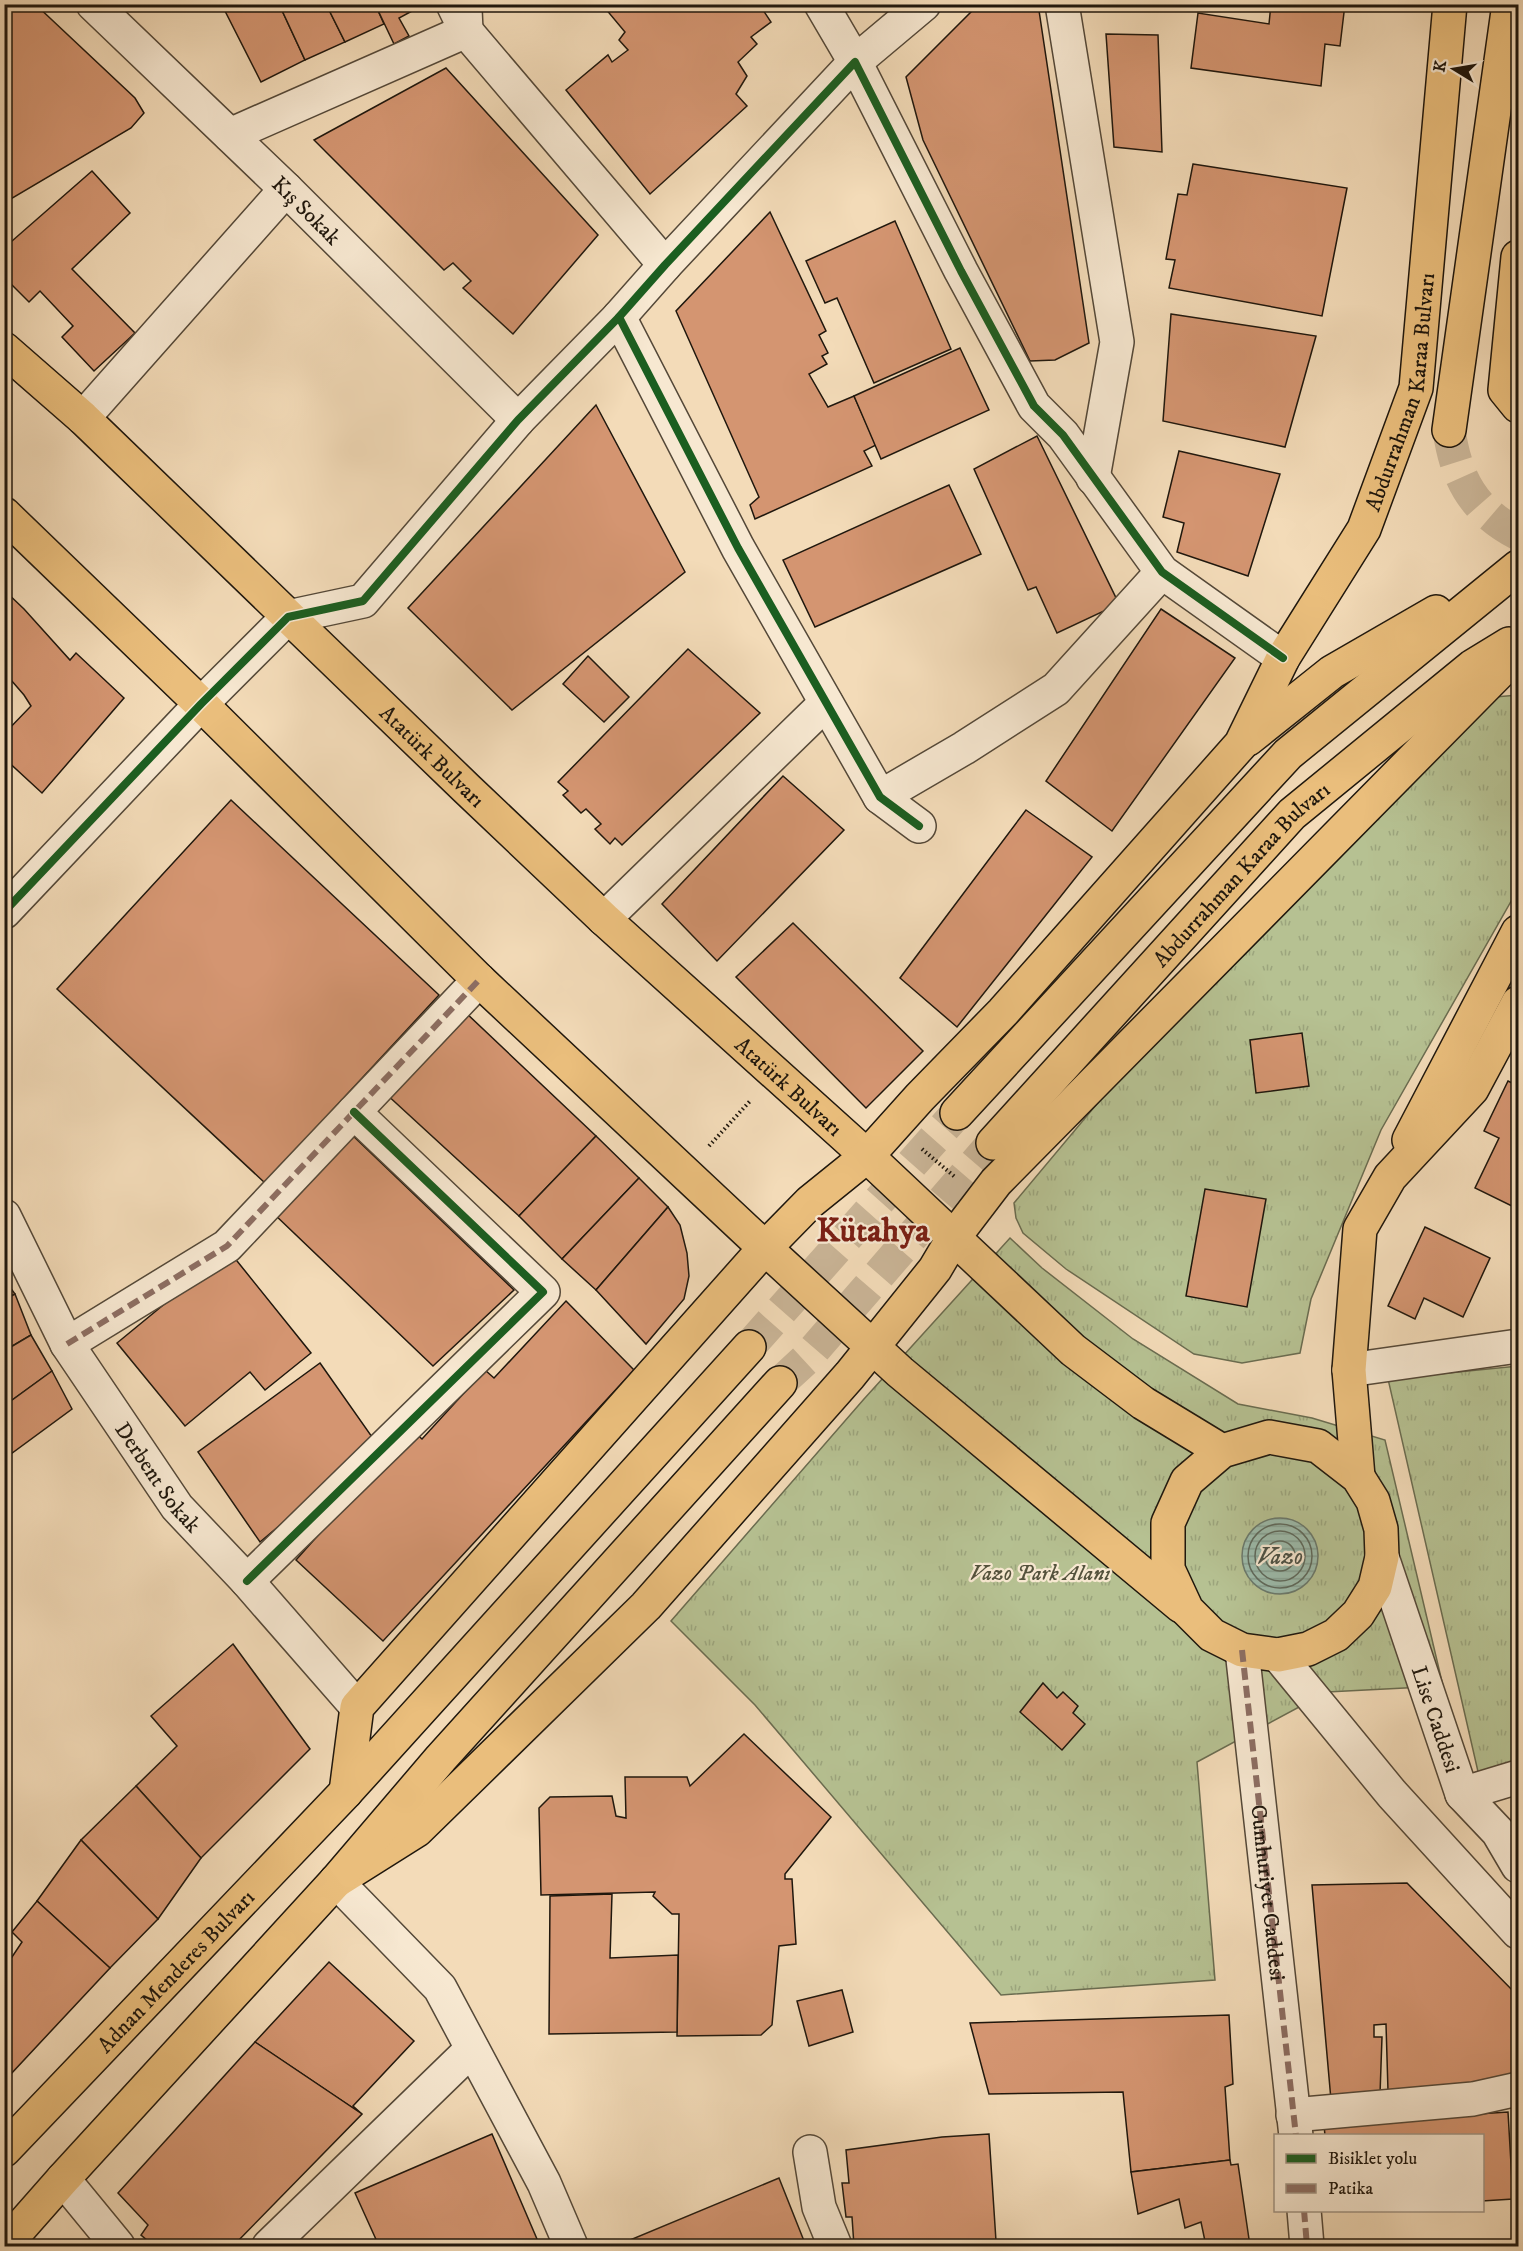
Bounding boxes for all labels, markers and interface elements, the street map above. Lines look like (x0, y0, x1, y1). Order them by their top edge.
north arrow (1424, 39, 1484, 99)
text: K (1429, 58, 1451, 74)
street label: Kış Sokak (266, 171, 346, 251)
street label: Abdurrahman Karaa Bulvarı (1360, 272, 1441, 515)
street label: Atatürk Bulvarı (373, 700, 490, 814)
street label: Abdurrahman Karaa Bulvarı (1148, 777, 1336, 973)
street label: Atatürk Bulvarı (729, 1032, 848, 1142)
district label: Kütahya (816, 1210, 930, 1252)
street label: Derbent Sokak (109, 1417, 206, 1539)
water label: Vazo (1257, 1542, 1303, 1572)
park label: Vazo Park Alanı (970, 1560, 1110, 1587)
street label: Lise Caddesi (1405, 1663, 1466, 1776)
street label: Cumhuriyet Caddesi (1244, 1803, 1291, 1982)
street label: Adnan Menderes Bulvarı (92, 1884, 261, 2059)
legend (1274, 2134, 1484, 2212)
text: Bisiklet yolu (1328, 2148, 1417, 2170)
text: Patika (1328, 2178, 1373, 2200)

